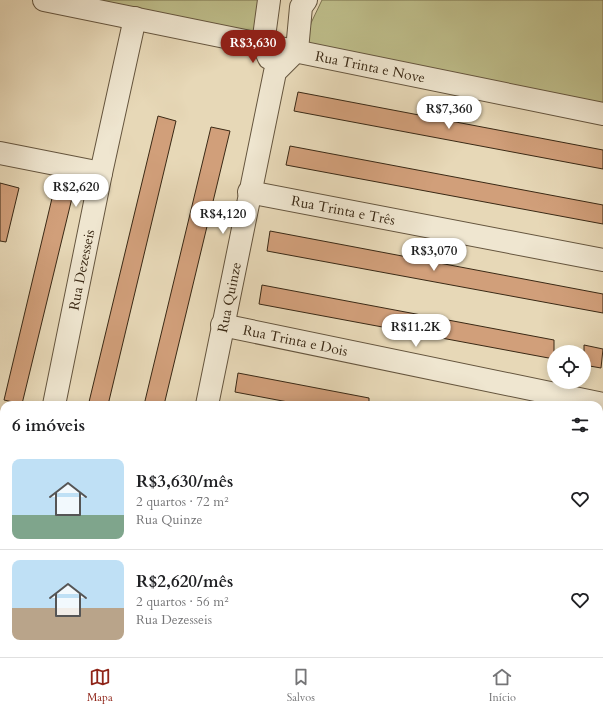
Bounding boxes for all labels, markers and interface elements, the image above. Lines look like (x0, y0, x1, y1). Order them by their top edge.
pin: R$3,630 (216, 30, 290, 64)
text: R$3,630 (230, 34, 276, 52)
street label: Rua Trinta e Nove (314, 46, 427, 87)
pin: R$7,360 (412, 96, 486, 130)
text: R$7,360 (426, 100, 472, 118)
pin: R$2,620 (39, 174, 113, 208)
text: R$2,620 (53, 178, 99, 196)
street label: Rua Trinta e Três (290, 191, 397, 229)
pin: R$4,120 (186, 201, 260, 235)
text: R$4,120 (200, 205, 246, 223)
street label: Rua Dezesseis (64, 227, 99, 312)
pin: R$3,070 (397, 238, 471, 272)
text: R$3,070 (411, 242, 457, 260)
street label: Rua Quinze (213, 260, 245, 334)
pin: R$11.2K (379, 314, 453, 348)
text: R$11.2K (391, 318, 441, 336)
street label: Rua Trinta e Dois (241, 320, 350, 360)
map controls (547, 345, 591, 389)
button: locate (547, 345, 591, 389)
text: 6 imóveis (12, 414, 85, 437)
icon: filters (569, 414, 591, 436)
text: R$3,630/mês (136, 470, 233, 493)
icon: home (44, 475, 92, 523)
icon: heart (569, 488, 591, 510)
text: 2 quartos · 72 m² (136, 493, 229, 511)
text: Rua Quinze (136, 511, 202, 529)
text: R$2,620/mês (136, 570, 233, 593)
icon: home (44, 576, 92, 624)
icon: heart (569, 589, 591, 611)
text: 2 quartos · 56 m² (136, 593, 229, 611)
text: Rua Dezesseis (136, 611, 212, 629)
tab: Mapa (87, 666, 113, 705)
tab: Salvos (287, 666, 315, 705)
tab: Início (489, 666, 516, 705)

